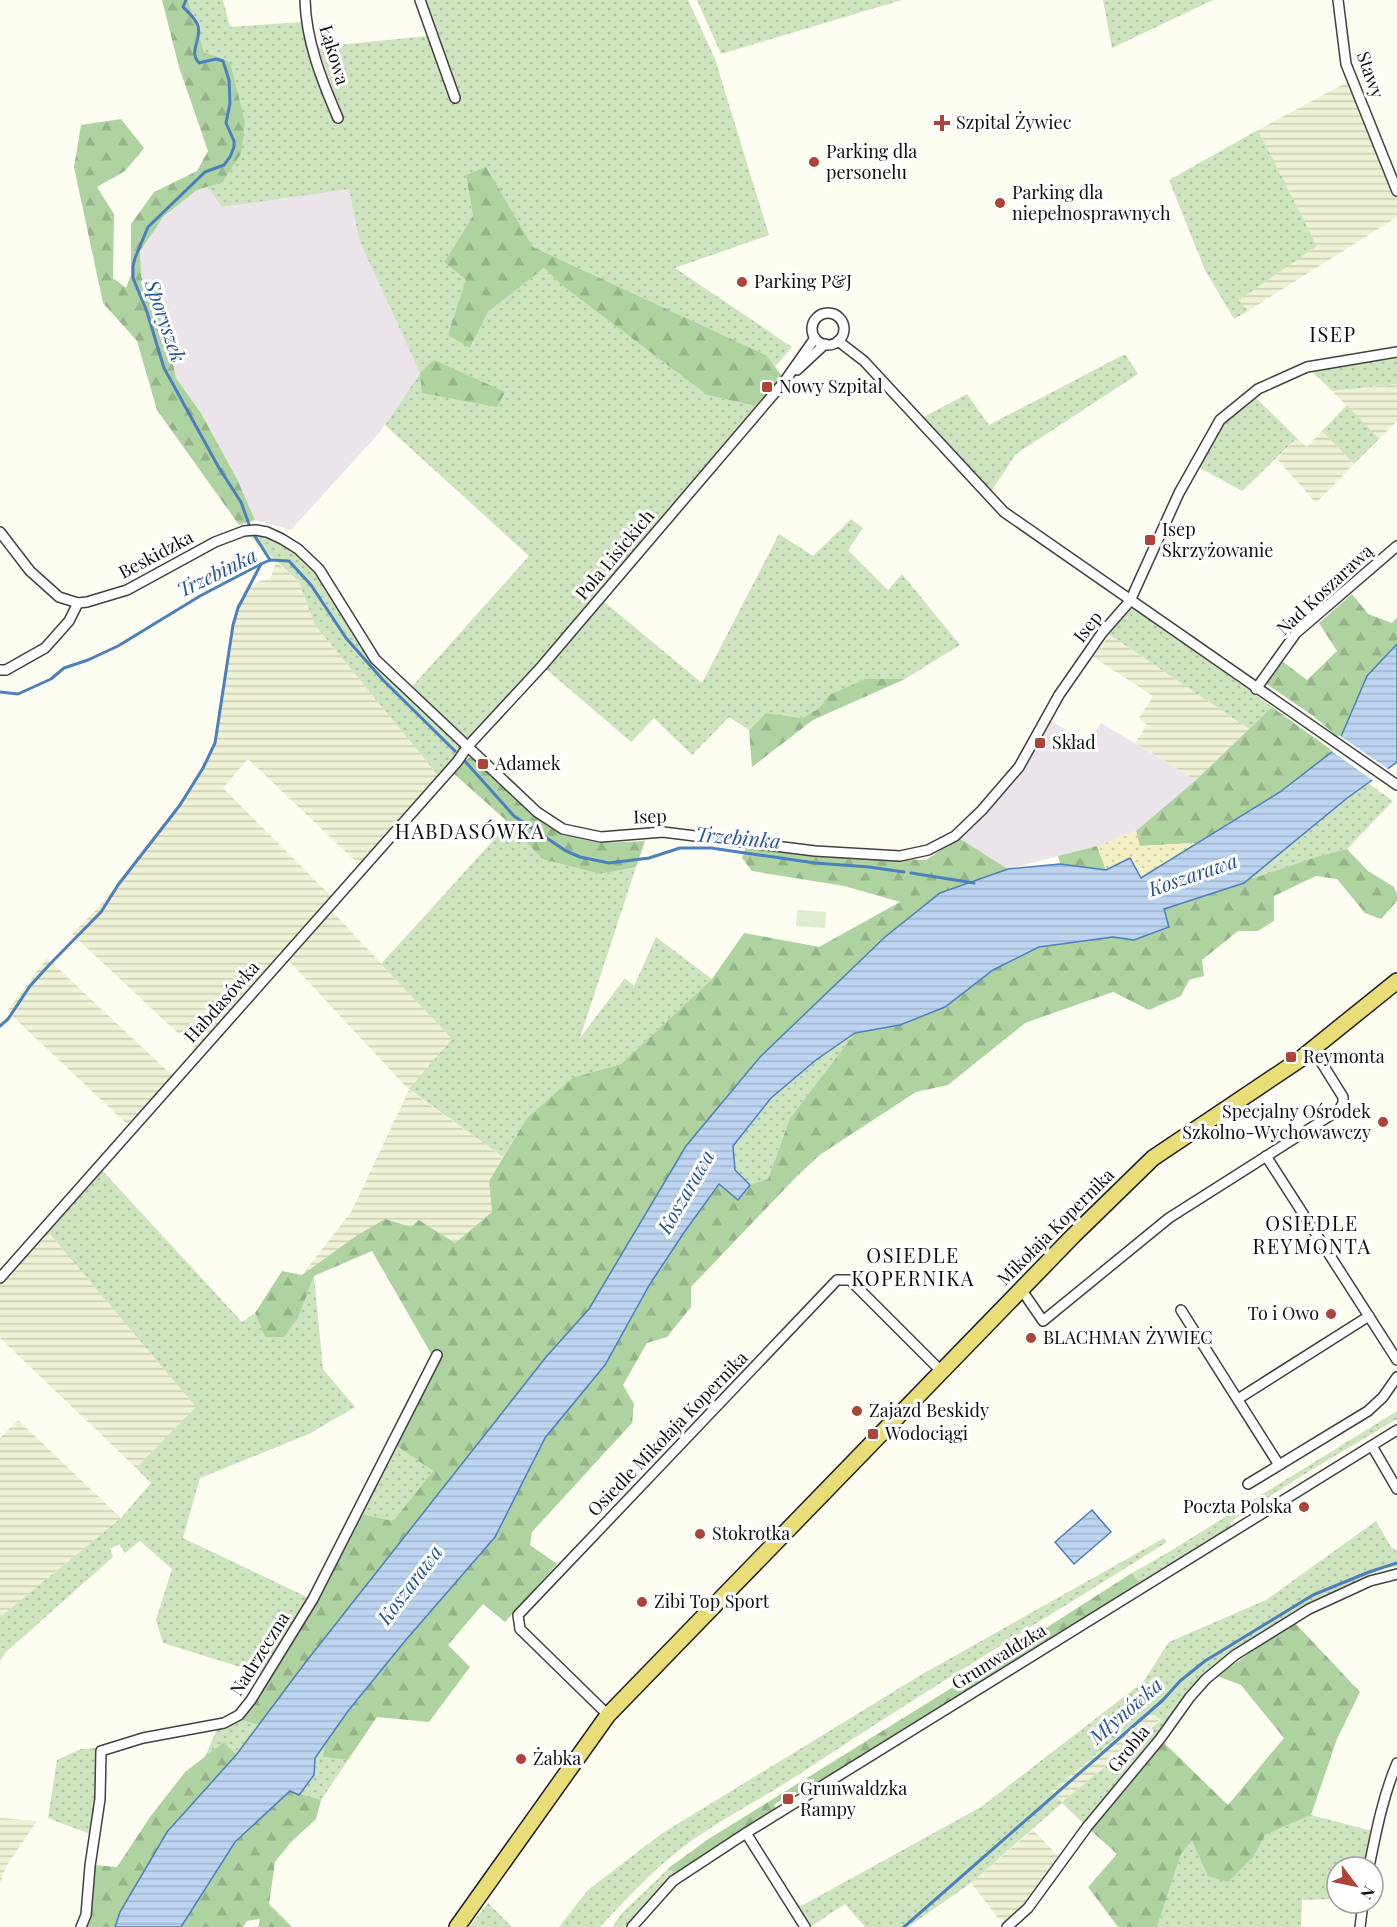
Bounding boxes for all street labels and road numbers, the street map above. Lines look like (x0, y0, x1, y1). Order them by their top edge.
street label: Łąkowa (315, 22, 355, 88)
street label: Stawy (1352, 48, 1390, 101)
street label: Pola Lisickich (569, 504, 659, 605)
street label: Beskidzka (114, 524, 197, 584)
street label: Nad Koszarawą (1271, 539, 1378, 640)
street label: Isep (1067, 606, 1107, 647)
street label: Isep (633, 803, 667, 829)
street label: Habdasówka (178, 955, 264, 1047)
street label: Mikołaja Kopernika (992, 1163, 1119, 1290)
street label: Osiedle Mikołaja Kopernika (582, 1345, 753, 1521)
street label: Nadrzeczna (224, 1607, 294, 1700)
street label: Grunwaldzka (947, 1618, 1050, 1695)
street label: Grobla (1102, 1720, 1155, 1777)

